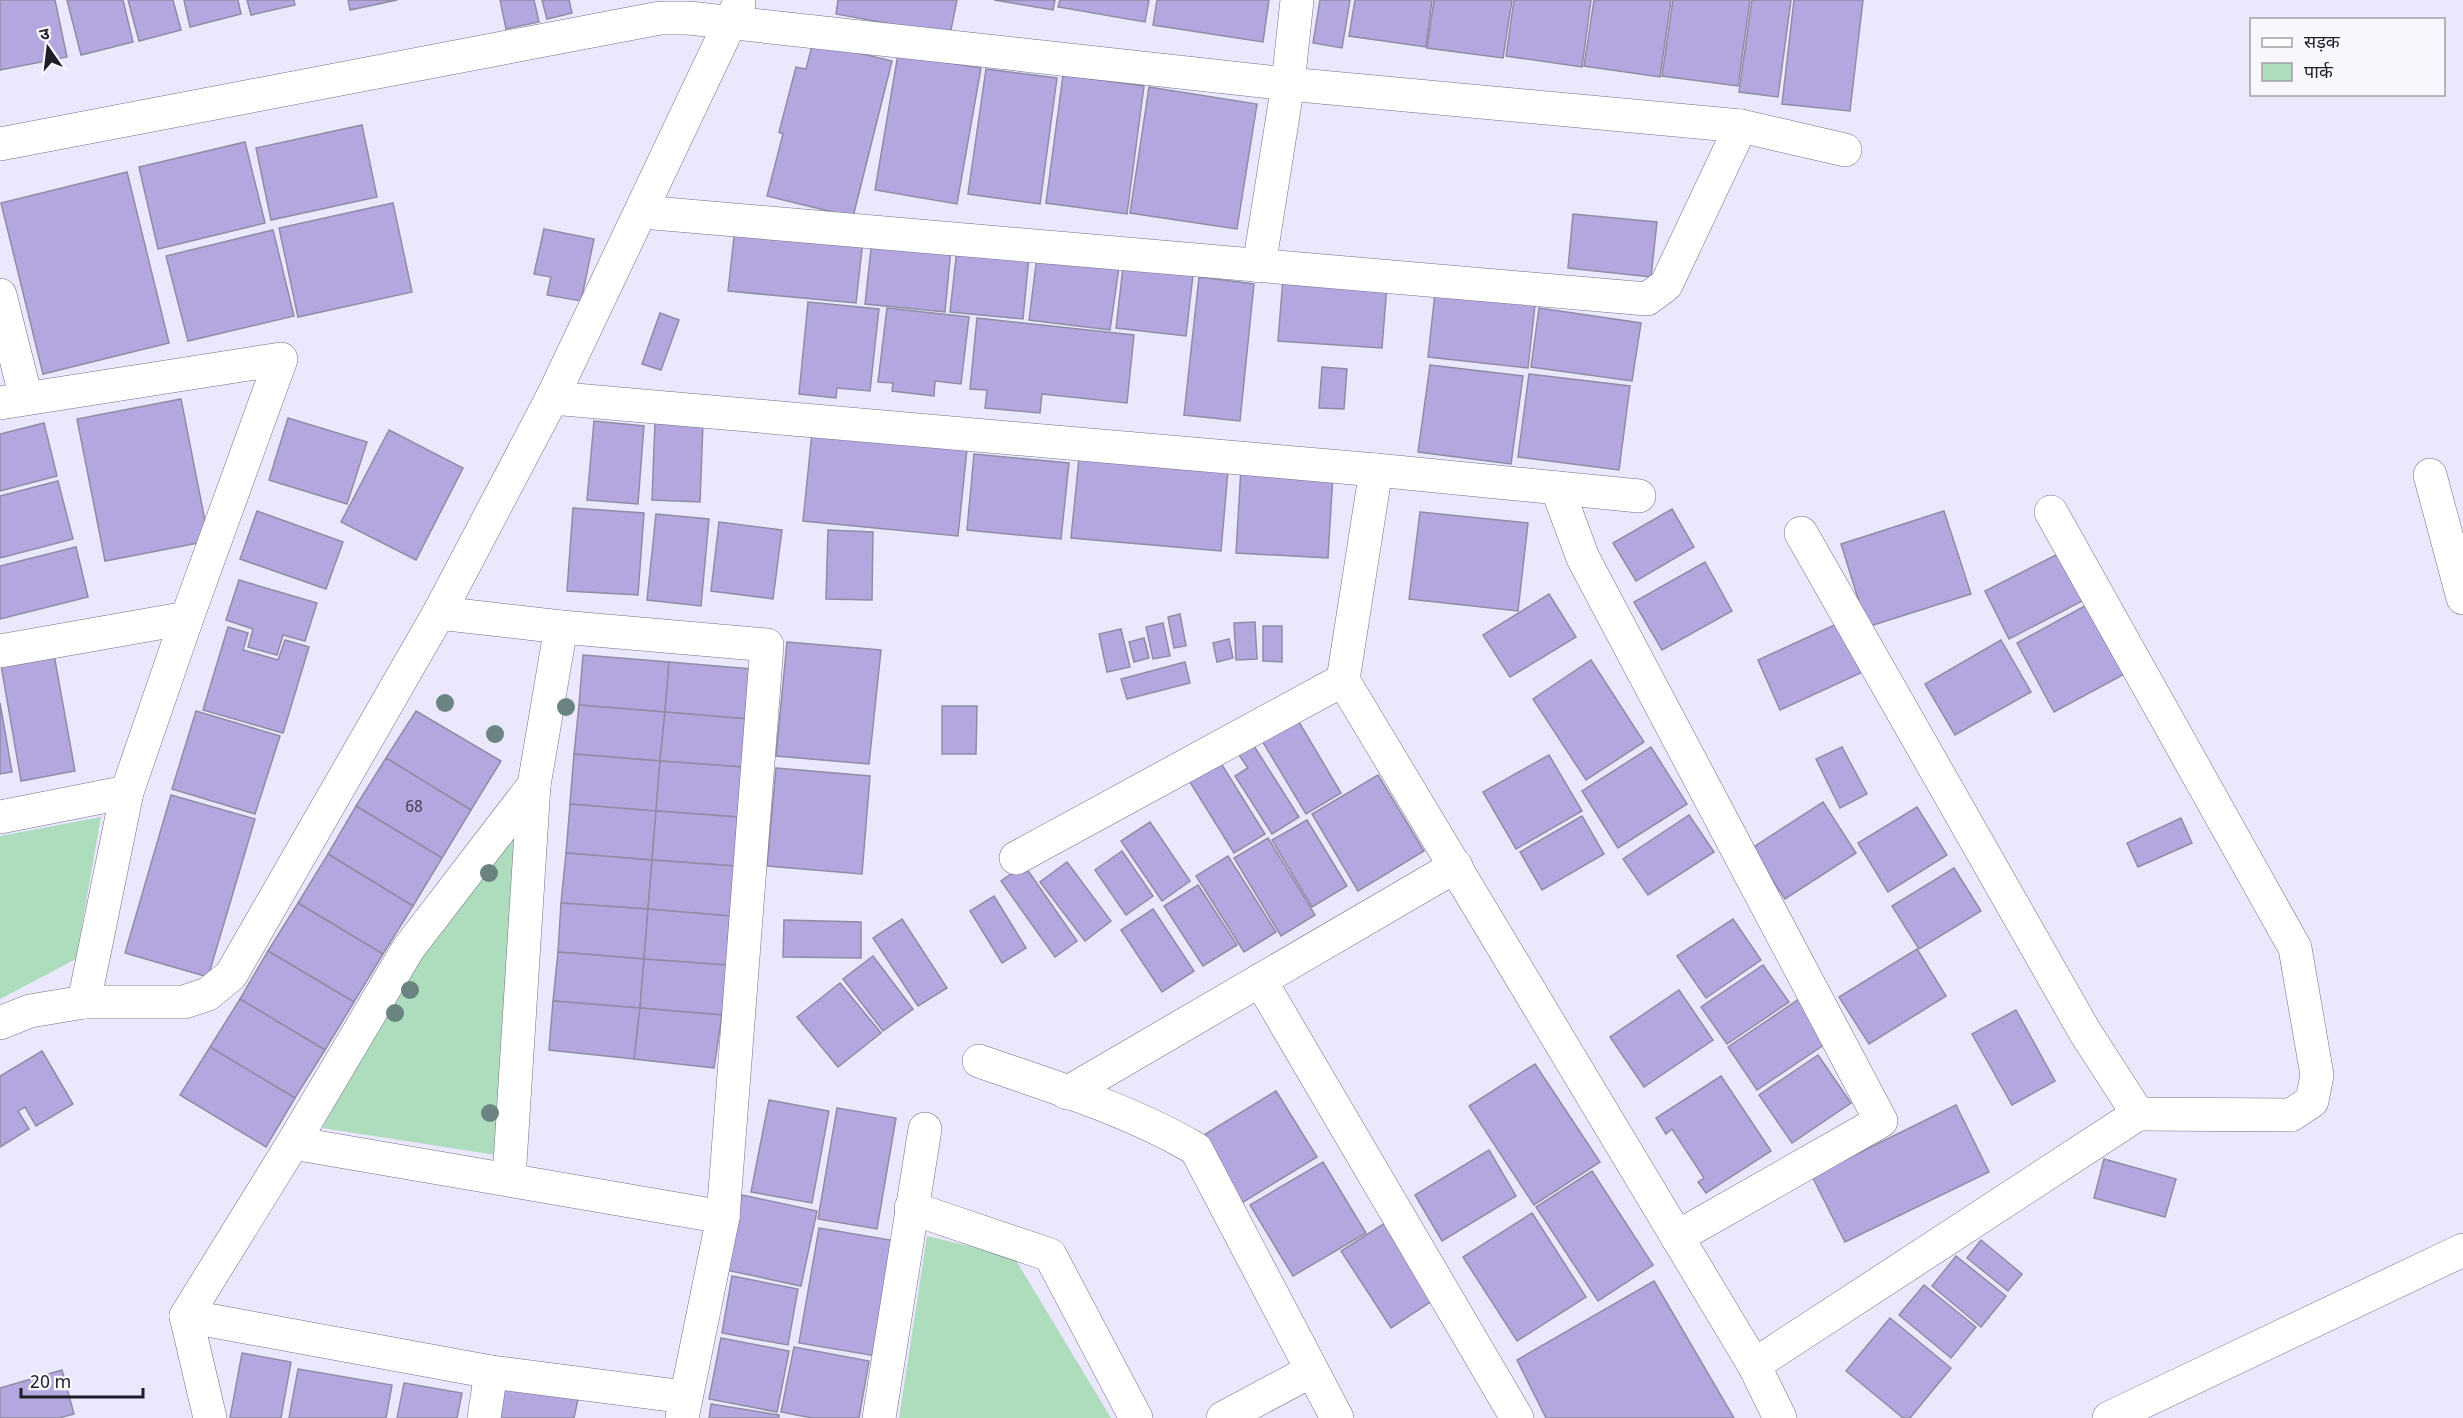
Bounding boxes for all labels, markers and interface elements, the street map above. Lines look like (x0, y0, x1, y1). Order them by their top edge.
north arrow (18, 18, 78, 78)
legend (2250, 18, 2445, 96)
text: उ (38, 24, 53, 47)
text: सड़क (2304, 32, 2341, 55)
text: पार्क (2304, 61, 2334, 85)
house number: 68 (405, 798, 423, 819)
scale bar (21, 1361, 142, 1399)
text: 20 m (30, 1372, 71, 1395)

